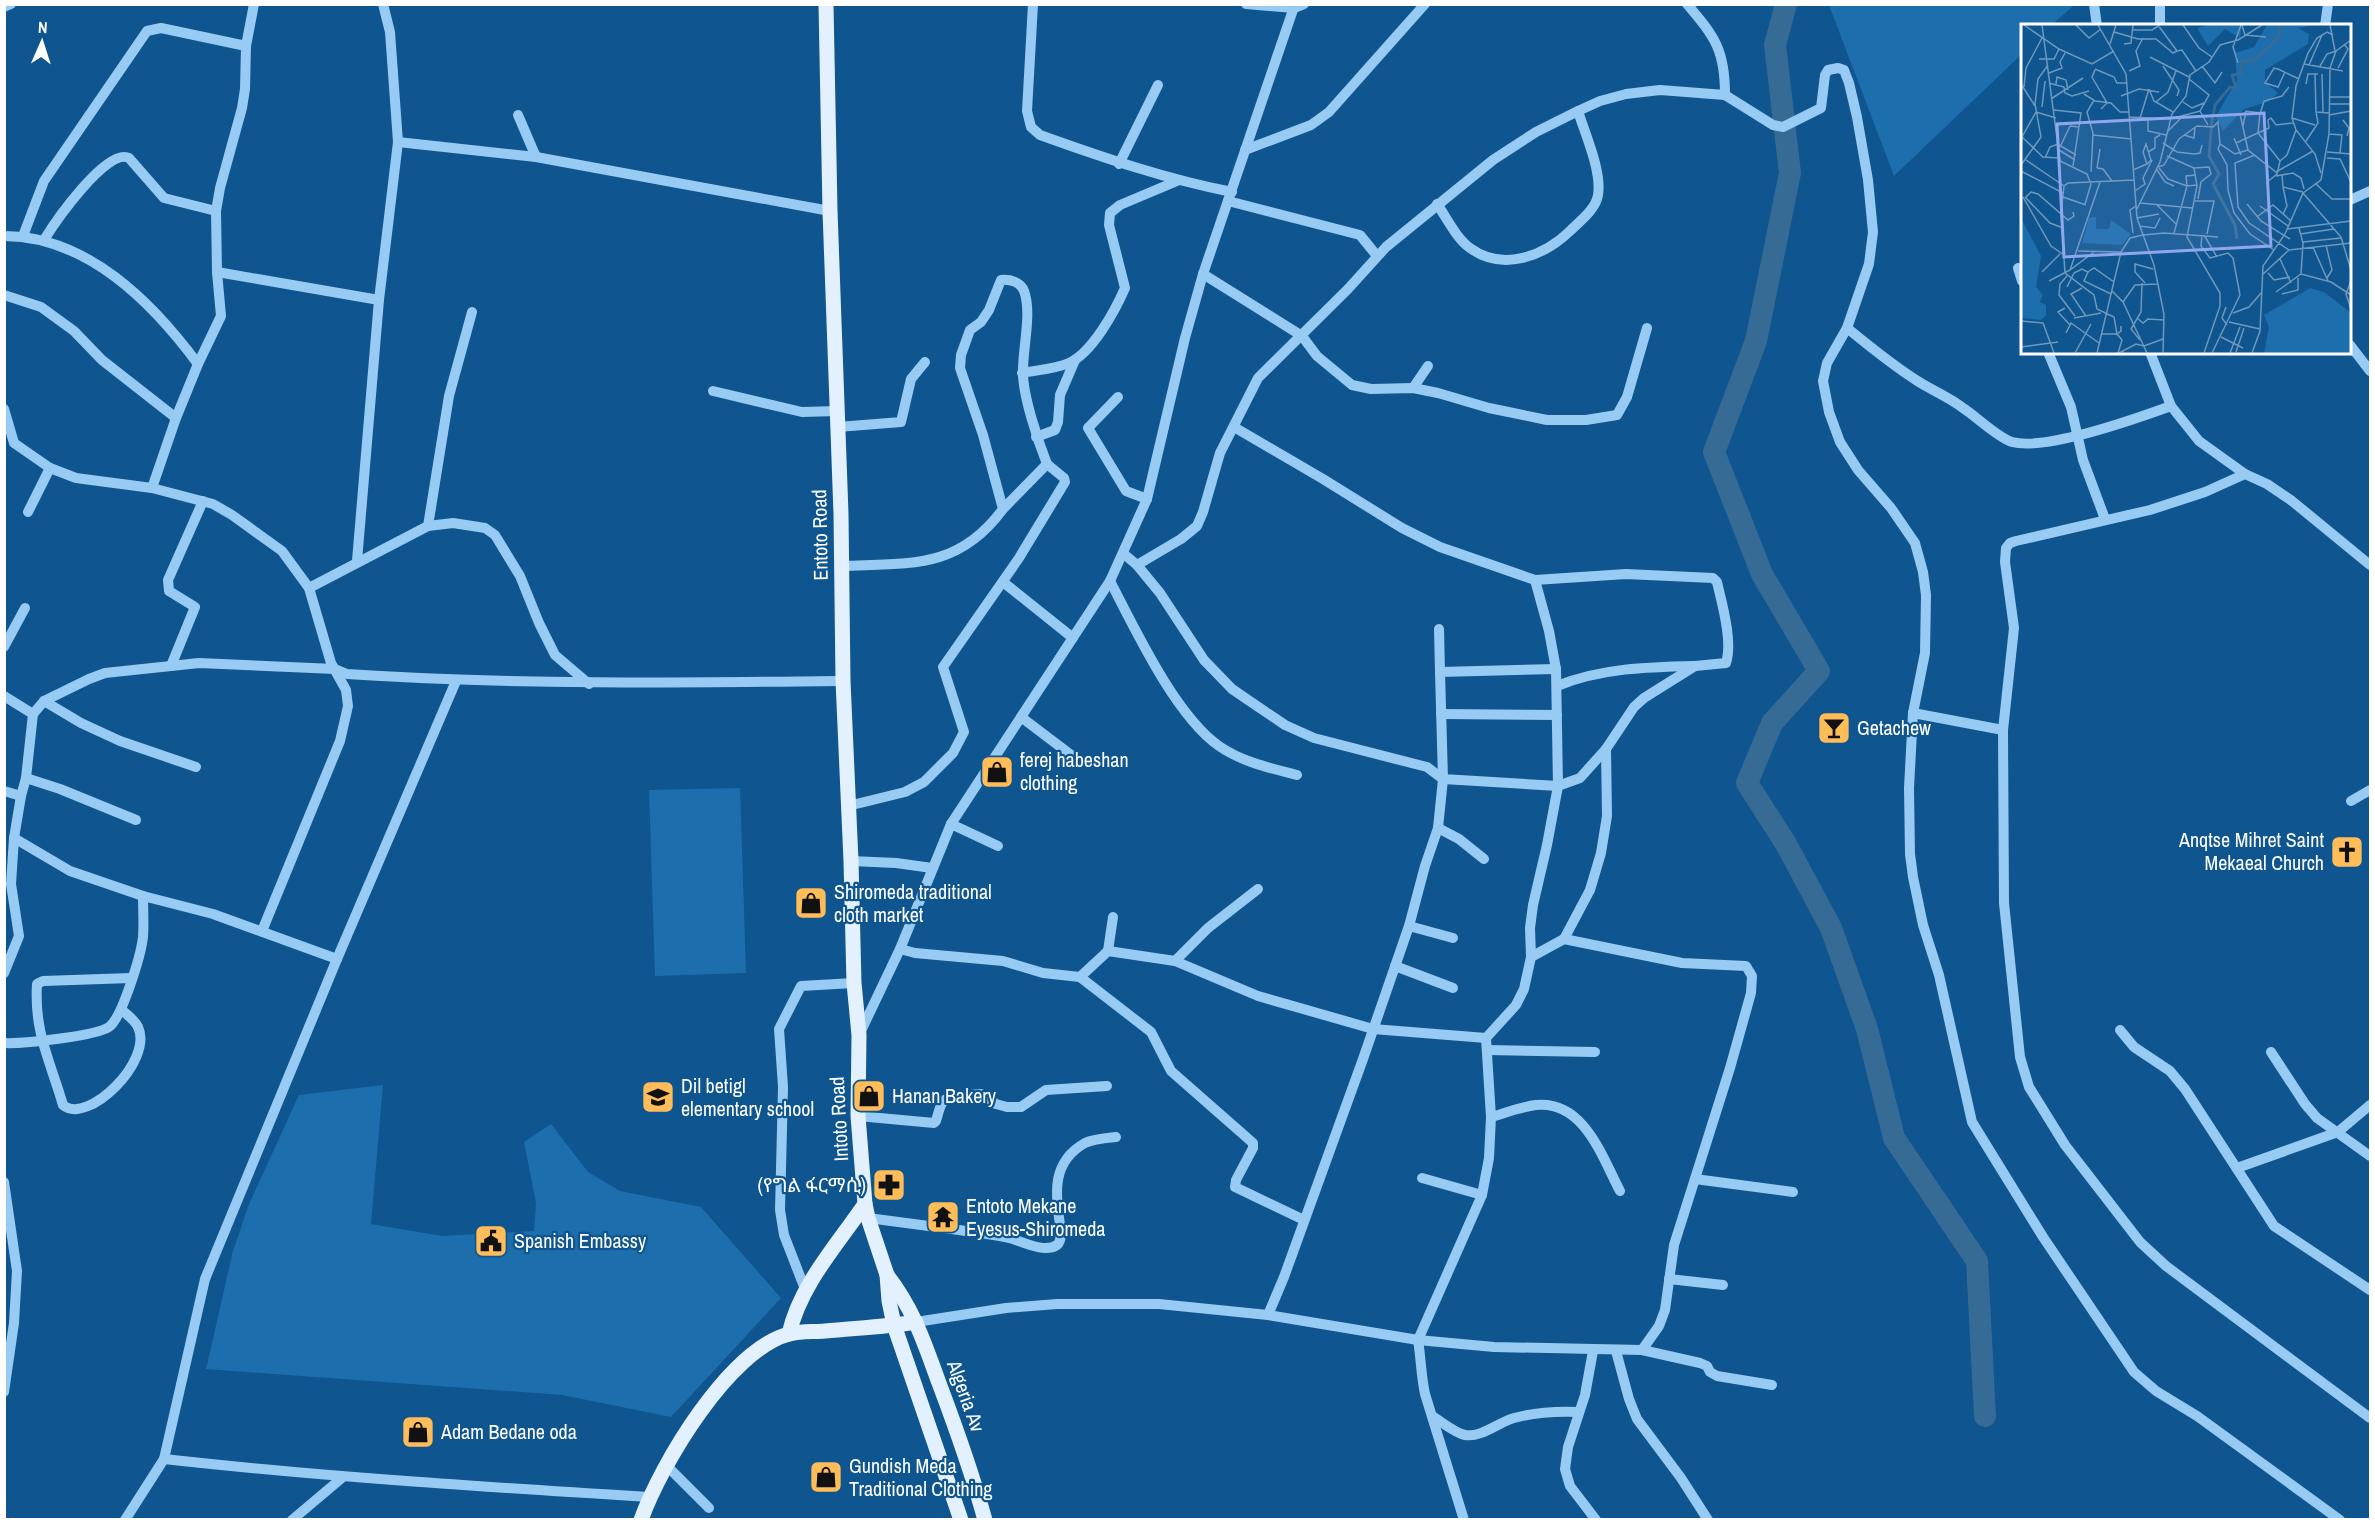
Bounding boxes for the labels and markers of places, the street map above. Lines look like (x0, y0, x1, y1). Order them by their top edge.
bar icon: Getachew (1816, 710, 1852, 746)
place label: Getachew (1857, 714, 1931, 741)
place label: ferej habeshan clothing (1020, 746, 1129, 796)
shop icon: ferej habeshan clothing (979, 754, 1015, 790)
place label: Anqtse Mihret Saint Mekaeal Church (2178, 826, 2324, 876)
church icon: Anqtse Mihret Saint Mekaeal Church (2329, 834, 2365, 870)
place label: Shiromeda traditional cloth market (834, 878, 992, 928)
shop icon: Shiromeda traditional cloth market (793, 885, 829, 921)
place label: Dil betigl elementary school (681, 1072, 814, 1122)
shop icon: Hanan Bakery (851, 1078, 887, 1114)
school or university icon: Dil betigl elementary school (640, 1079, 676, 1115)
place label: Hanan Bakery (892, 1082, 997, 1109)
pharmacy icon: (የግል ፋርማሲ) (871, 1167, 907, 1203)
place label: (የግል ፋርማሲ) (758, 1171, 866, 1198)
place label: Entoto Mekane Eyesus-Shiromeda (966, 1192, 1105, 1242)
temple icon: Entoto Mekane Eyesus-Shiromeda (925, 1199, 961, 1235)
public building icon: Spanish Embassy (473, 1223, 509, 1259)
place label: Spanish Embassy (514, 1227, 647, 1254)
shop icon: Adam Bedane oda (400, 1414, 436, 1450)
place label: Adam Bedane oda (440, 1418, 577, 1445)
place label: Gundish Meda Traditional Clothing (849, 1452, 992, 1502)
shop icon: Gundish Meda Traditional Clothing (808, 1459, 844, 1495)

